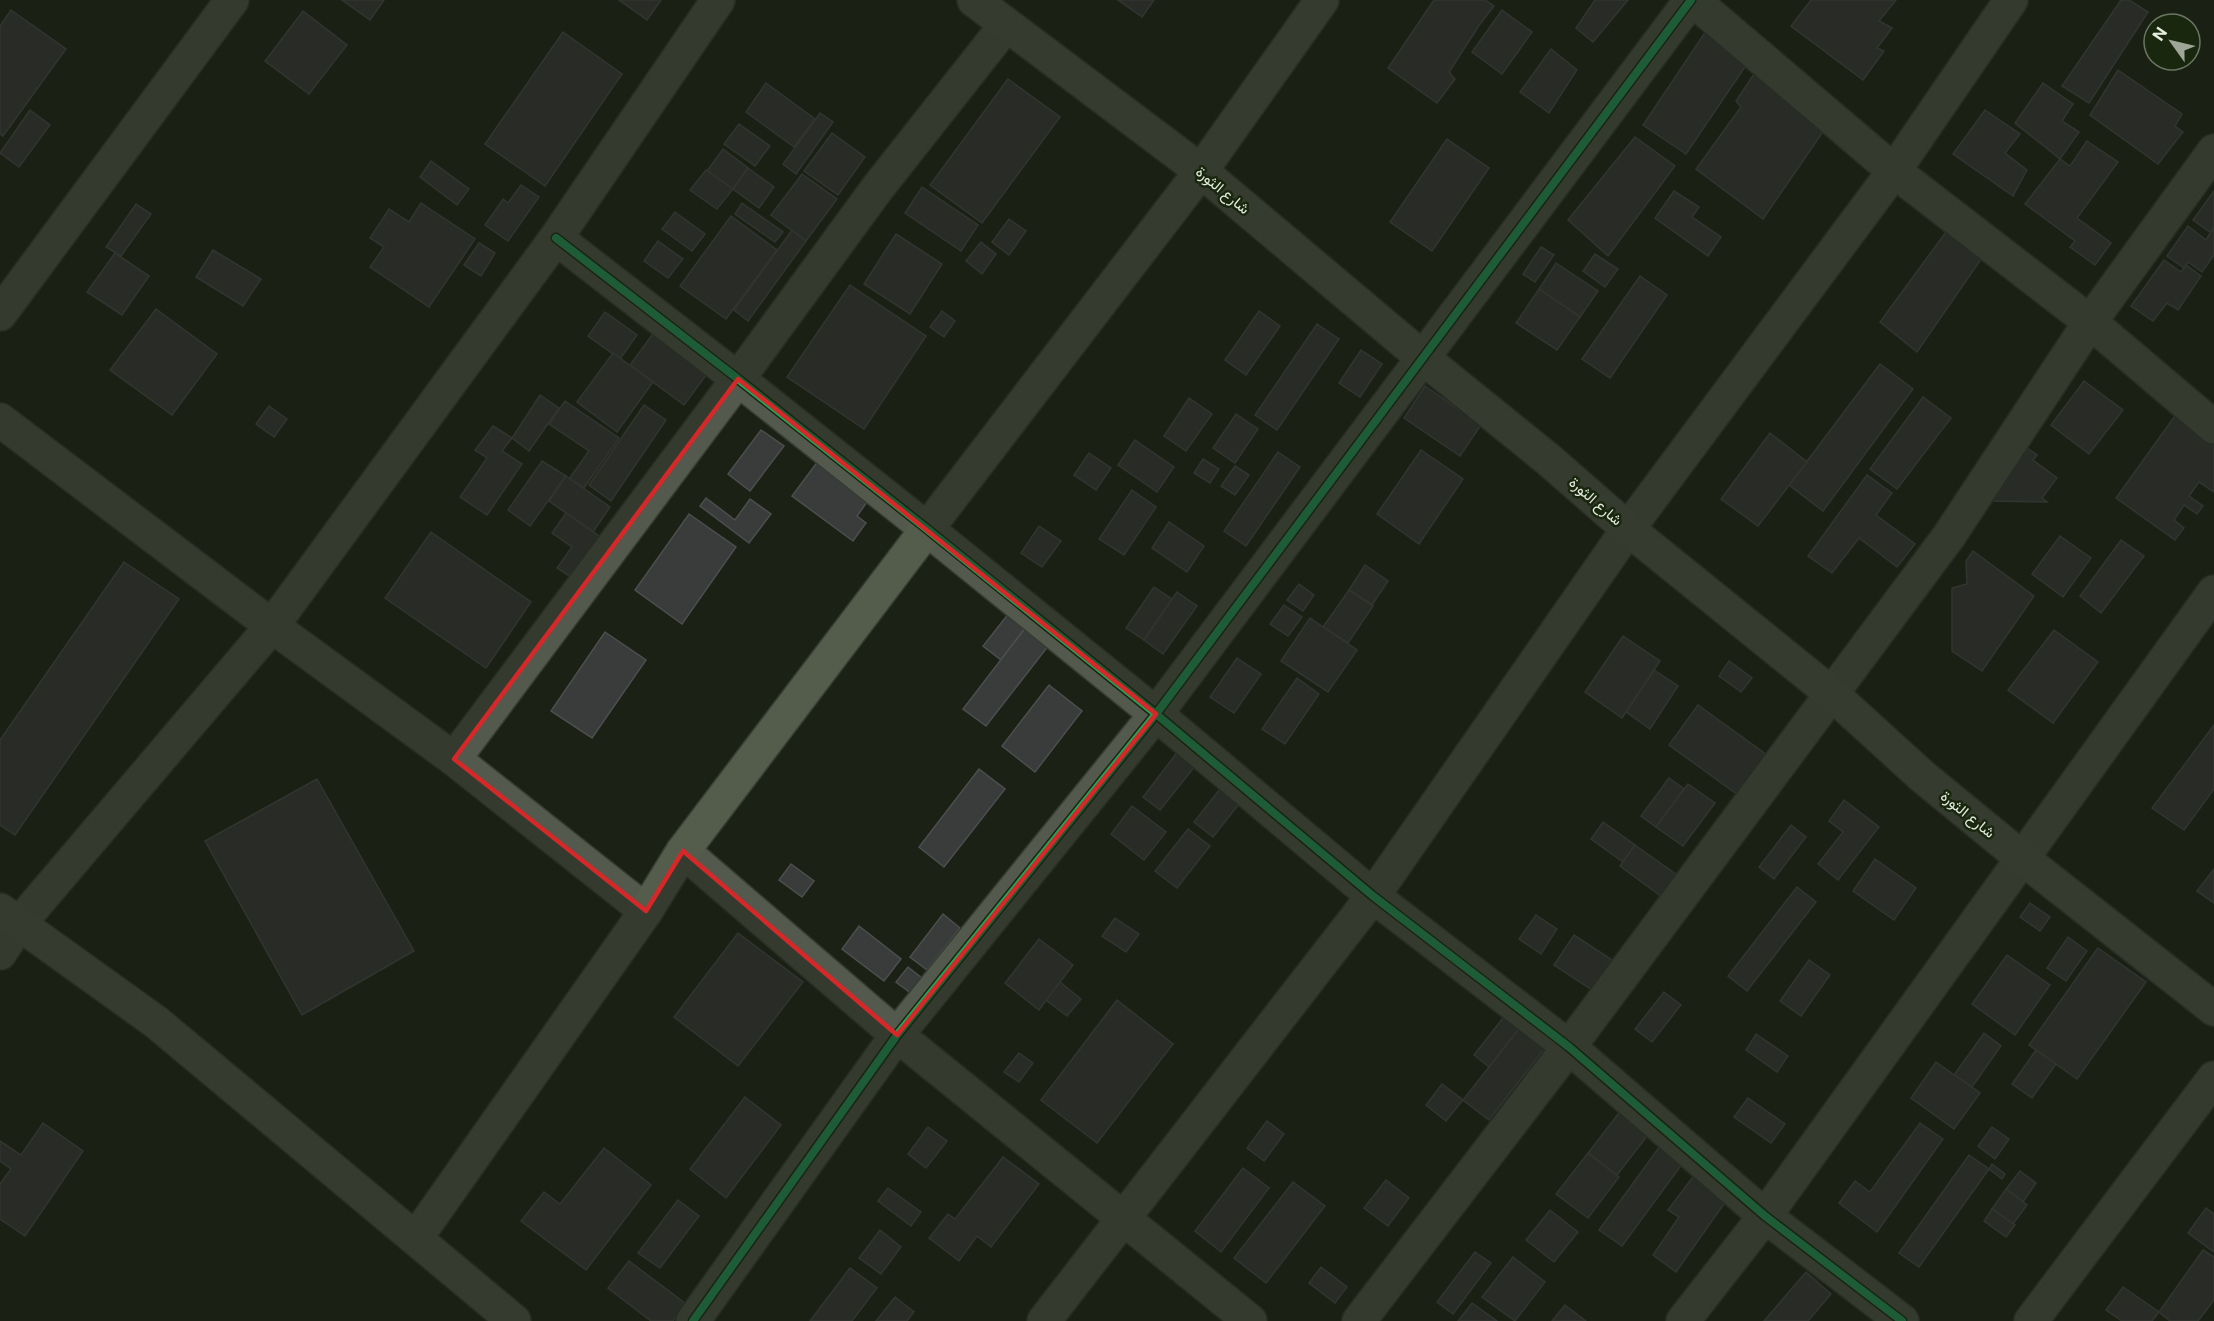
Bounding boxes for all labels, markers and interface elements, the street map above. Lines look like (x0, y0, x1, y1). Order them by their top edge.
north arrow (2142, 12, 2202, 72)
text: N (2149, 23, 2171, 44)
street label: شارع الثورة (1191, 163, 1253, 220)
street label: شارع الثورة (1564, 473, 1626, 531)
street label: شارع الثورة (1936, 787, 1999, 843)

